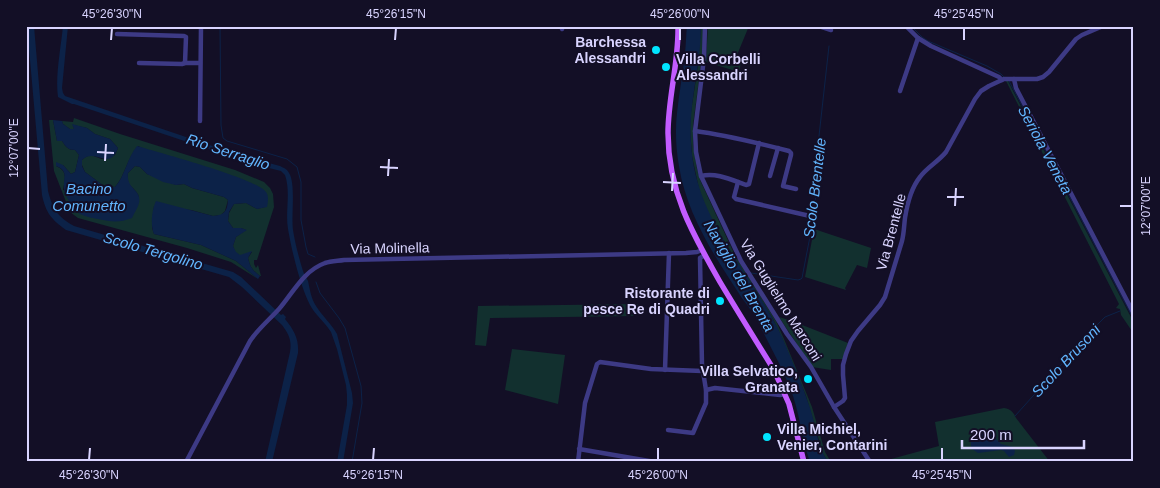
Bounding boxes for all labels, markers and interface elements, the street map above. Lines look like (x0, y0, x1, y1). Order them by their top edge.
text: 45°26'30"N (82, 7, 142, 21)
text: 45°26'15"N (366, 7, 426, 21)
text: 45°26'00"N (650, 7, 710, 21)
text: 45°25'45"N (934, 7, 994, 21)
place label: Barchessa Alessandri (574, 34, 646, 66)
marker: Barchessa Alessandri (650, 44, 662, 56)
place label: Villa Corbelli Alessandri (676, 51, 761, 83)
marker: Villa Corbelli Alessandri (660, 61, 672, 73)
water label: Seriola Veneta (1015, 103, 1076, 197)
text: 12°07'00"E (7, 118, 21, 178)
water label: Rio Serraglio (184, 130, 272, 173)
water label: Scolo Brentelle (800, 137, 829, 239)
text: 12°07'00"E (1139, 176, 1153, 236)
water label: Bacino Comunetto (52, 180, 126, 214)
street label: Via Brentelle (873, 192, 909, 272)
water label: Naviglio del Brenta (701, 217, 778, 335)
water label: Scolo Tergolino (101, 228, 205, 273)
street label: Via Guglielmo Marconi (737, 236, 825, 364)
street label: Via Molinella (350, 239, 430, 257)
place label: Ristorante di pesce Re di Quadri (583, 285, 710, 317)
marker: Ristorante di pesce Re di Quadri (714, 295, 726, 307)
water label: Scolo Brusoni (1028, 321, 1104, 400)
place label: Villa Selvatico, Granata (700, 363, 798, 395)
marker: Villa Selvatico, Granata (802, 373, 814, 385)
scale bar (962, 418, 1085, 450)
place label: Villa Michiel, Venier, Contarini (777, 421, 887, 453)
text: 200 m (970, 426, 1012, 443)
marker: Villa Michiel, Venier, Contarini (761, 431, 773, 443)
text: 45°26'30"N (59, 468, 119, 482)
text: 45°26'15"N (343, 468, 403, 482)
text: 45°26'00"N (628, 468, 688, 482)
text: 45°25'45"N (912, 468, 972, 482)

